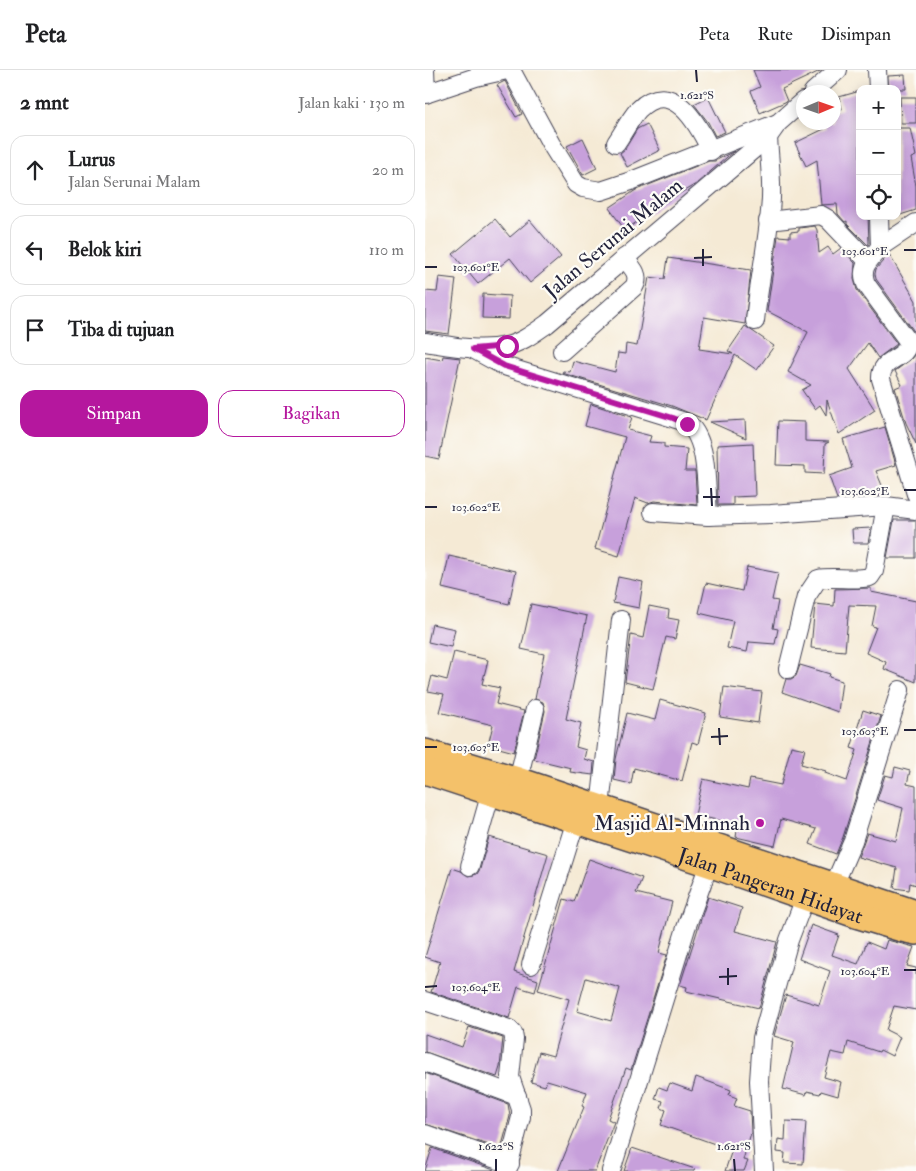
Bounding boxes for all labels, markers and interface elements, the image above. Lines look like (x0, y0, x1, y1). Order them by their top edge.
text: Peta (25, 19, 66, 50)
text: Peta (699, 23, 730, 46)
text: Rute (758, 23, 793, 46)
text: Disimpan (821, 23, 891, 46)
north arrow (796, 85, 841, 130)
map controls (856, 85, 901, 220)
button: + (856, 85, 901, 130)
text: 1.621°S (680, 88, 714, 103)
text: 2 mnt (20, 89, 69, 116)
text: Jalan kaki · 130 m (298, 93, 405, 113)
button: − (856, 130, 901, 175)
text: Lurus (68, 148, 115, 172)
icon: ahead (21, 156, 49, 184)
text: 20 m (372, 160, 404, 180)
text: Jalan Serunai Malam (68, 172, 200, 192)
street label: Jalan Serunai Malam (537, 172, 689, 305)
button: locate (856, 175, 901, 220)
icon: left (21, 236, 49, 264)
text: Belok kiri (68, 238, 142, 262)
text: 110 m (369, 240, 404, 260)
text: 103.601°E (842, 244, 889, 259)
text: 103.601°E (453, 260, 500, 275)
icon: arrive (21, 316, 49, 344)
text: Tiba di tujuan (68, 318, 174, 342)
route start (496, 335, 519, 358)
button: Simpan (20, 390, 208, 437)
button: Bagikan (218, 390, 405, 437)
route end (676, 413, 699, 436)
text: 103.602°E (841, 484, 890, 499)
text: 103.602°E (452, 500, 501, 515)
text: 103.603°E (842, 724, 889, 739)
text: 103.603°E (453, 740, 500, 755)
place label: Masjid Al-Minnah (594, 810, 750, 837)
marker: Masjid Al-Minnah (754, 817, 766, 829)
street label: Jalan Pangeran Hidayat (673, 841, 866, 930)
text: 103.604°E (841, 964, 890, 979)
text: 103.604°E (452, 980, 501, 995)
text: 1.622°S (478, 1139, 514, 1154)
text: 1.621°S (717, 1139, 751, 1154)

